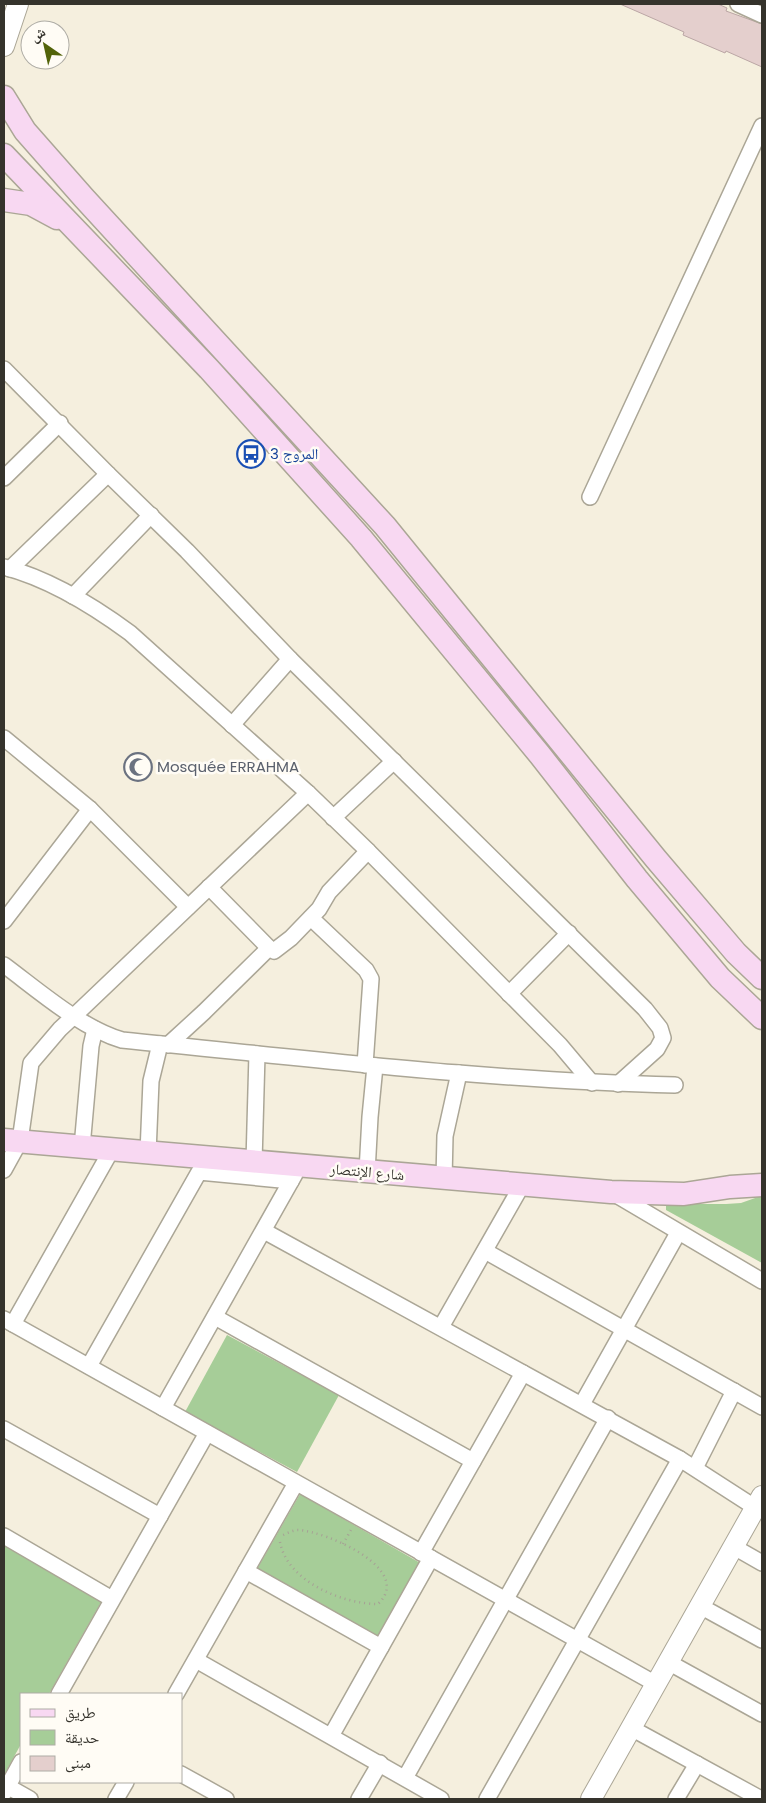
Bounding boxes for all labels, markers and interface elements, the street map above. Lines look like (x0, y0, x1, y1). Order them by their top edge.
north arrow (20, 20, 70, 70)
text: ش (26, 22, 50, 47)
bus stop icon: المروج 3 (236, 439, 266, 469)
place label: المروج 3 (270, 443, 318, 464)
mosque icon: Mosquée ERRAHMA (123, 752, 153, 782)
place label: Mosquée ERRAHMA (157, 756, 299, 777)
street label: شارع الإنتصار (328, 1158, 405, 1185)
legend (20, 1693, 182, 1783)
text: طريق (65, 1702, 96, 1723)
text: حديقة (65, 1727, 100, 1748)
text: مبنى (65, 1752, 91, 1773)

